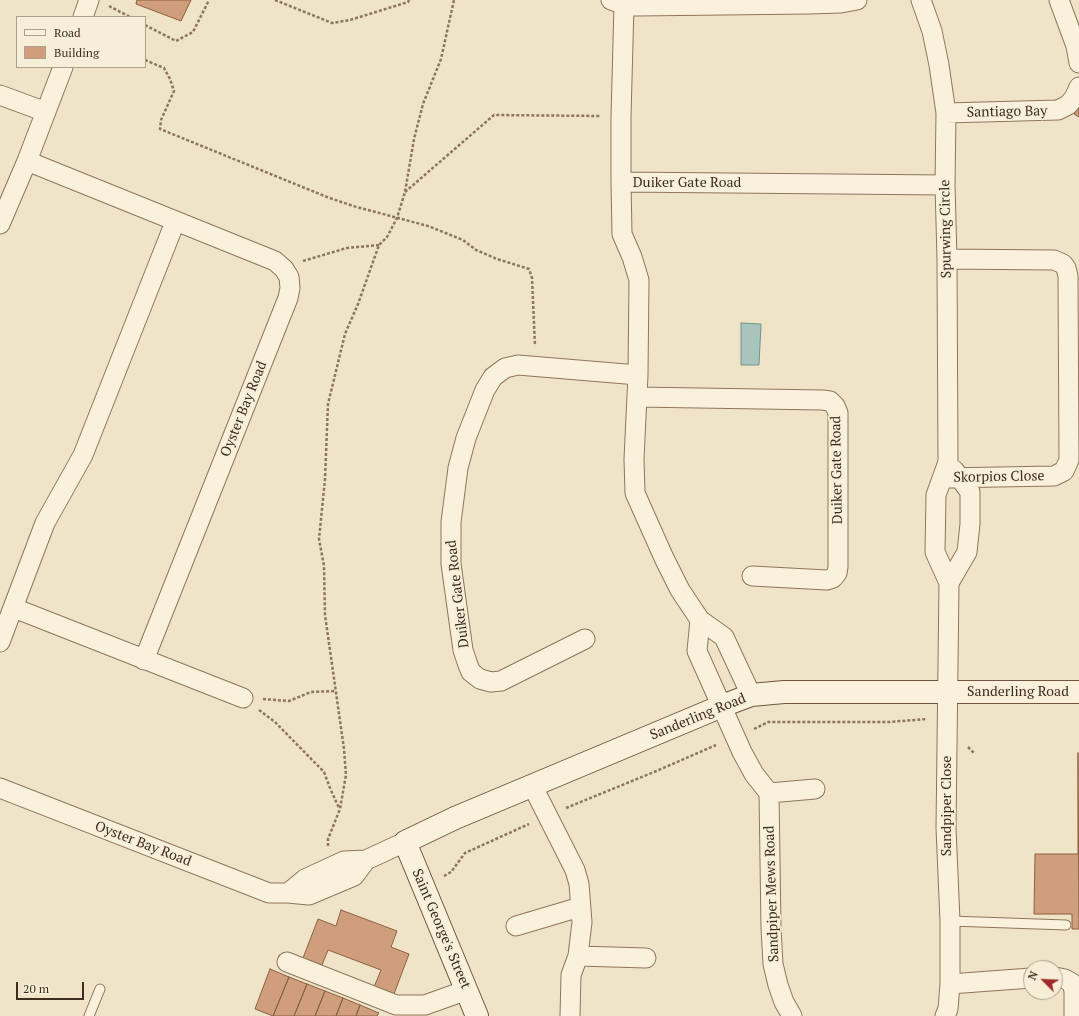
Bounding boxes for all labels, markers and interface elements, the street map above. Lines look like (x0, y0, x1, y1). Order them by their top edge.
legend (16, 16, 146, 68)
text: Road (54, 25, 81, 40)
text: Building (54, 45, 99, 60)
street label: Santiago Bay (967, 103, 1047, 121)
street label: Duiker Gate Road (633, 175, 741, 191)
street label: Spurwing Circle (937, 179, 955, 279)
street label: Oyster Bay Road (217, 359, 271, 459)
street label: Duiker Gate Road (828, 416, 846, 524)
street label: Skorpios Close (953, 468, 1045, 486)
street label: Duiker Gate Road (443, 539, 473, 649)
street label: Sanderling Road (967, 684, 1069, 700)
street label: Sanderling Road (648, 690, 748, 744)
street label: Sandpiper Close (939, 756, 955, 856)
street label: Oyster Bay Road (92, 818, 194, 870)
street label: Sandpiper Mews Road (761, 825, 783, 963)
street label: Saint George's Street (408, 866, 474, 992)
north arrow (1023, 960, 1063, 1000)
text: N (1025, 969, 1041, 982)
scale bar (18, 974, 86, 1000)
text: 20 m (23, 981, 49, 996)

